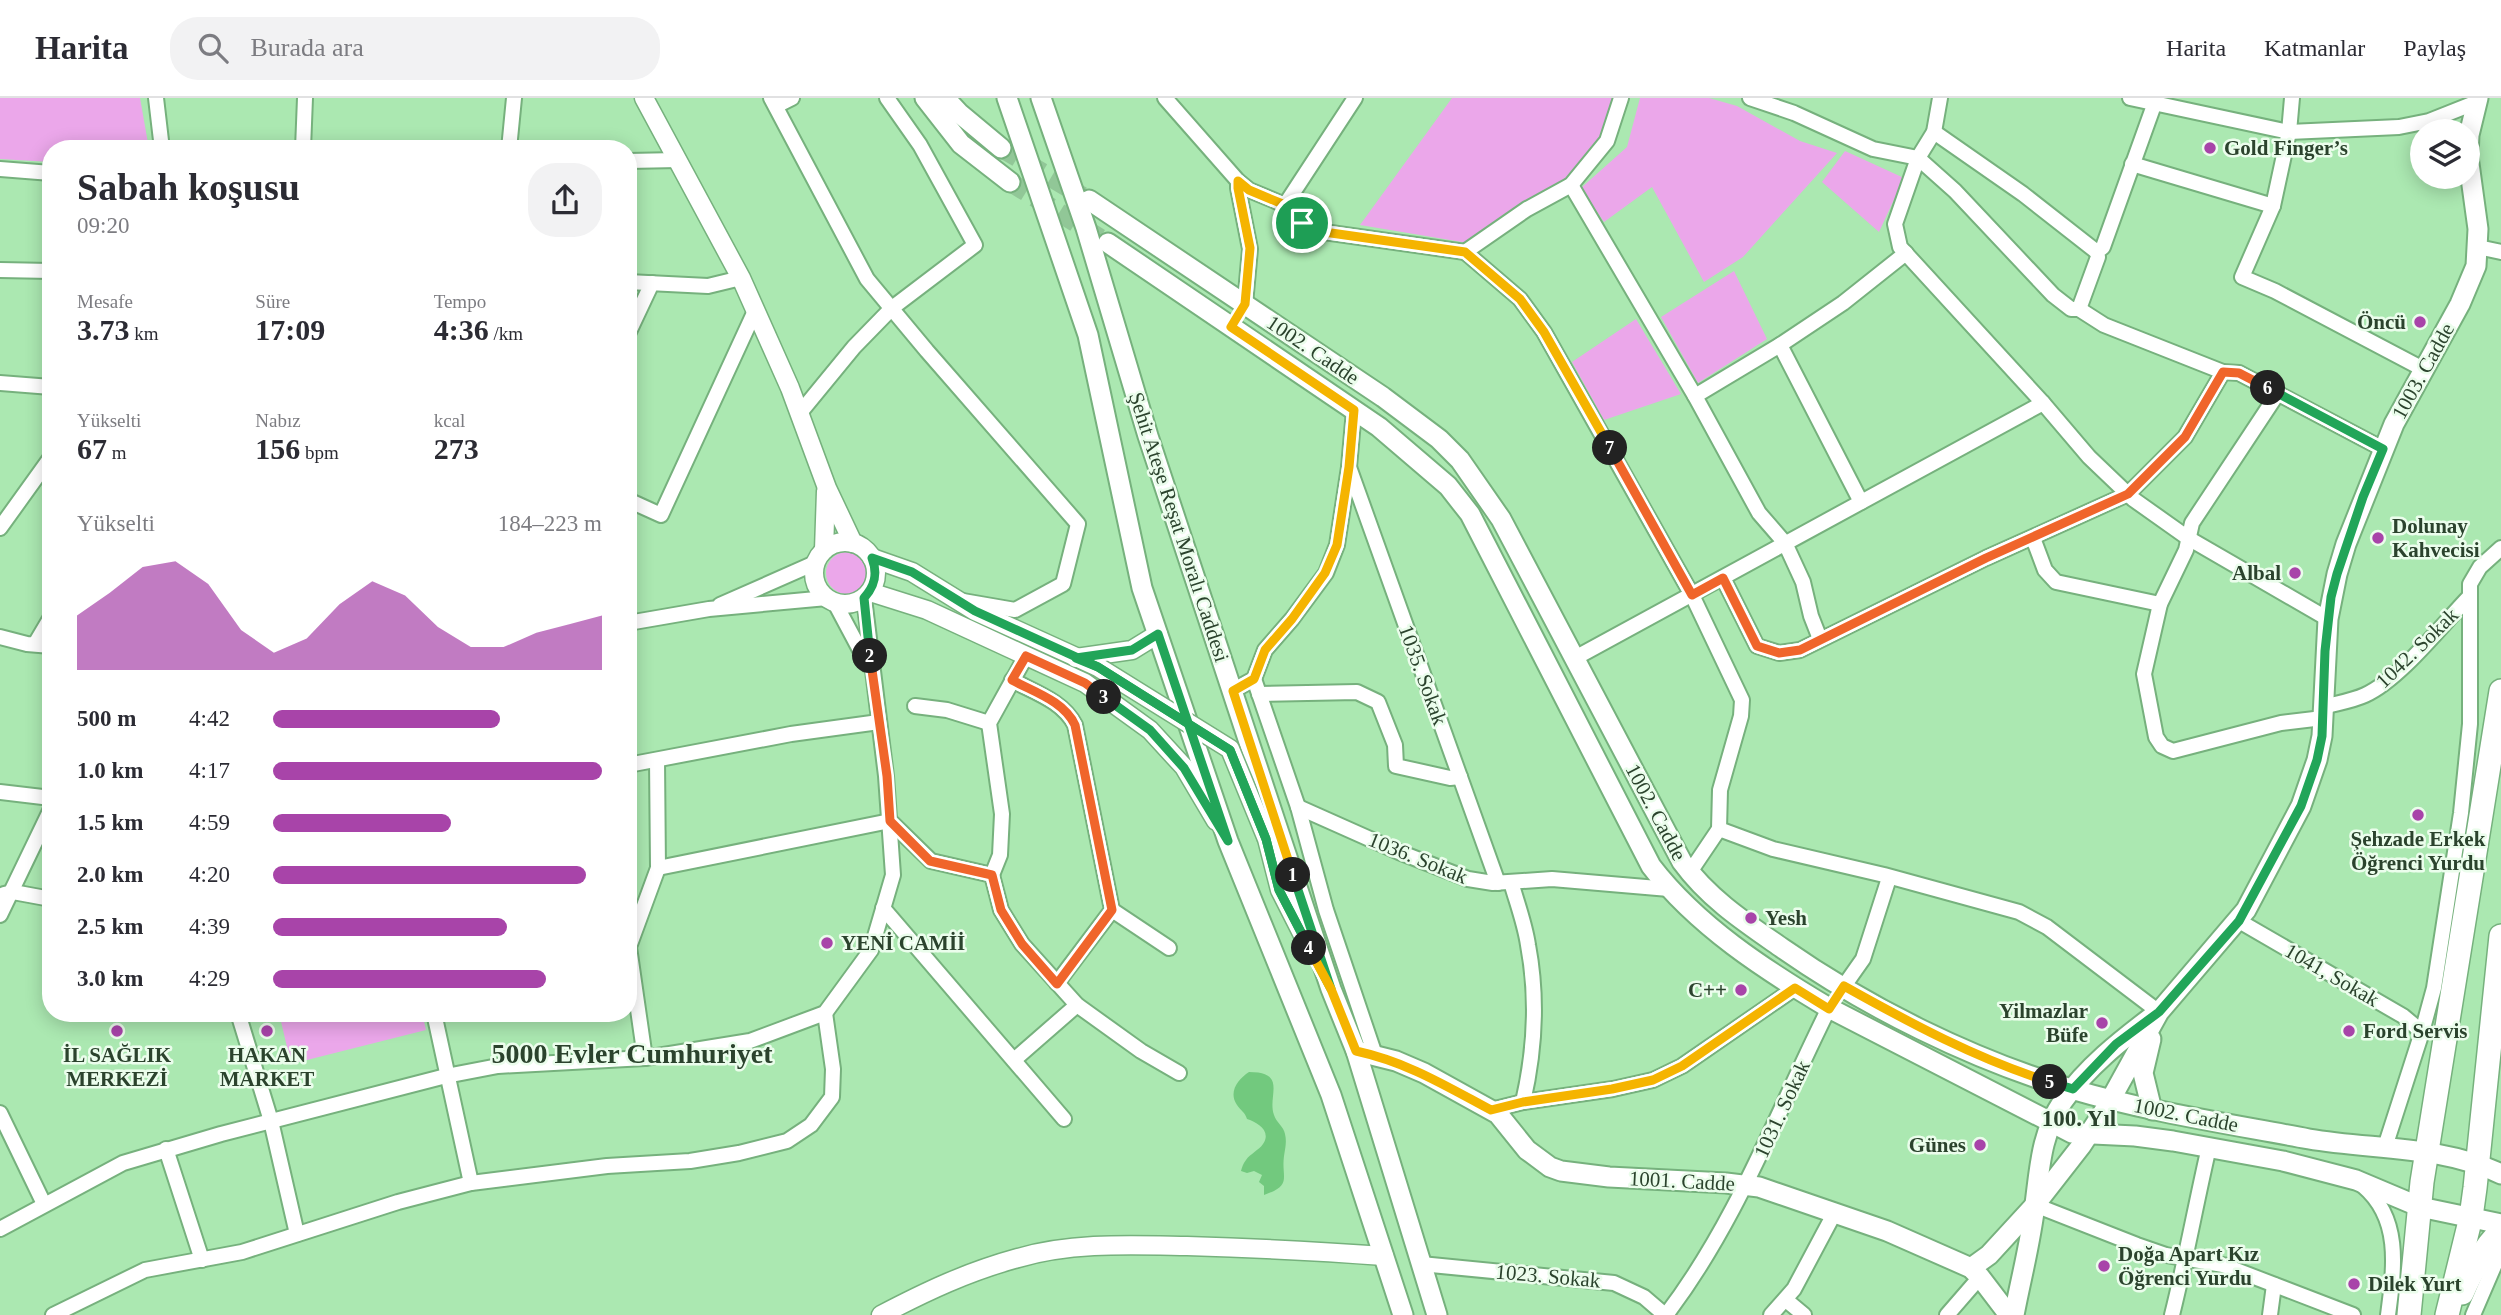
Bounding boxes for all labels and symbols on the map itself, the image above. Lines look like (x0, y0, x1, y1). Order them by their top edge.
place label: Gold Finger’s (2224, 136, 2348, 160)
marker: Gold Finger’s (2202, 140, 2218, 156)
pin (1272, 193, 1332, 253)
street label: 1002. Cadde (1262, 310, 1364, 390)
place label: Öncü (2357, 310, 2406, 334)
marker: Öncü (2412, 314, 2428, 330)
street label: 1003. Cadde (2387, 319, 2459, 423)
pin: 6 (2250, 370, 2286, 406)
street label: Şehit Ateşe Reşat Moralı Caddesi (1124, 389, 1234, 665)
pin: 7 (1592, 430, 1628, 466)
place label: Dolunay Kahvecisi (2392, 514, 2480, 562)
marker: Dolunay Kahvecisi (2370, 530, 2386, 546)
place label: Albal (2232, 561, 2281, 585)
marker: Albal (2287, 565, 2303, 581)
street label: 1042. Sokak (2371, 603, 2463, 693)
street label: 1035. Sokak (1394, 622, 1452, 729)
pin: 2 (852, 638, 888, 674)
pin: 3 (1086, 680, 1122, 714)
street label: 1002. Cadde (1620, 760, 1692, 864)
marker: Şehzade Erkek Öğrenci Yurdu (2410, 807, 2426, 823)
street label: 1036. Sokak (1365, 827, 1472, 889)
place label: Şehzade Erkek Öğrenci Yurdu (2351, 827, 2486, 875)
pin: 1 (1276, 858, 1310, 892)
place label: Yesh (1765, 906, 1807, 930)
marker: Yesh (1743, 910, 1759, 926)
pin: 4 (1292, 930, 1326, 966)
place label: YENİ CAMİİ (841, 931, 965, 955)
marker: YENİ CAMİİ (819, 935, 835, 951)
street label: 1041, Sokak (2281, 938, 2384, 1012)
place label: C++ (1688, 978, 1727, 1002)
marker: C++ (1733, 982, 1749, 998)
place label: Yilmazlar Büfe (1999, 999, 2088, 1047)
marker: Yilmazlar Büfe (2094, 1015, 2110, 1031)
place label: Ford Servis (2363, 1019, 2467, 1043)
marker: İL SAĞLIK MERKEZİ (109, 1023, 125, 1039)
marker: HAKAN MARKET (259, 1023, 275, 1039)
marker: Ford Servis (2341, 1023, 2357, 1039)
district label: 5000 Evler Cumhuriyet (491, 1038, 773, 1069)
place label: İL SAĞLIK MERKEZİ (63, 1043, 172, 1091)
place label: HAKAN MARKET (220, 1043, 314, 1091)
street label: 1031. Sokak (1749, 1056, 1815, 1162)
pin: 5 (2032, 1065, 2068, 1100)
street label: 1002. Cadde (2132, 1093, 2240, 1137)
district label: 100. Yıl (2042, 1106, 2116, 1131)
place label: Günes (1909, 1133, 1966, 1157)
marker: Günes (1972, 1137, 1988, 1153)
street label: 1001. Cadde (1628, 1166, 1736, 1196)
place label: Doğa Apart Kız Öğrenci Yurdu (2118, 1242, 2259, 1290)
marker: Doğa Apart Kız Öğrenci Yurdu (2096, 1258, 2112, 1274)
street label: 1023. Sokak (1495, 1259, 1602, 1293)
place label: Dilek Yurt (2368, 1272, 2462, 1296)
marker: Dilek Yurt (2346, 1276, 2362, 1292)

